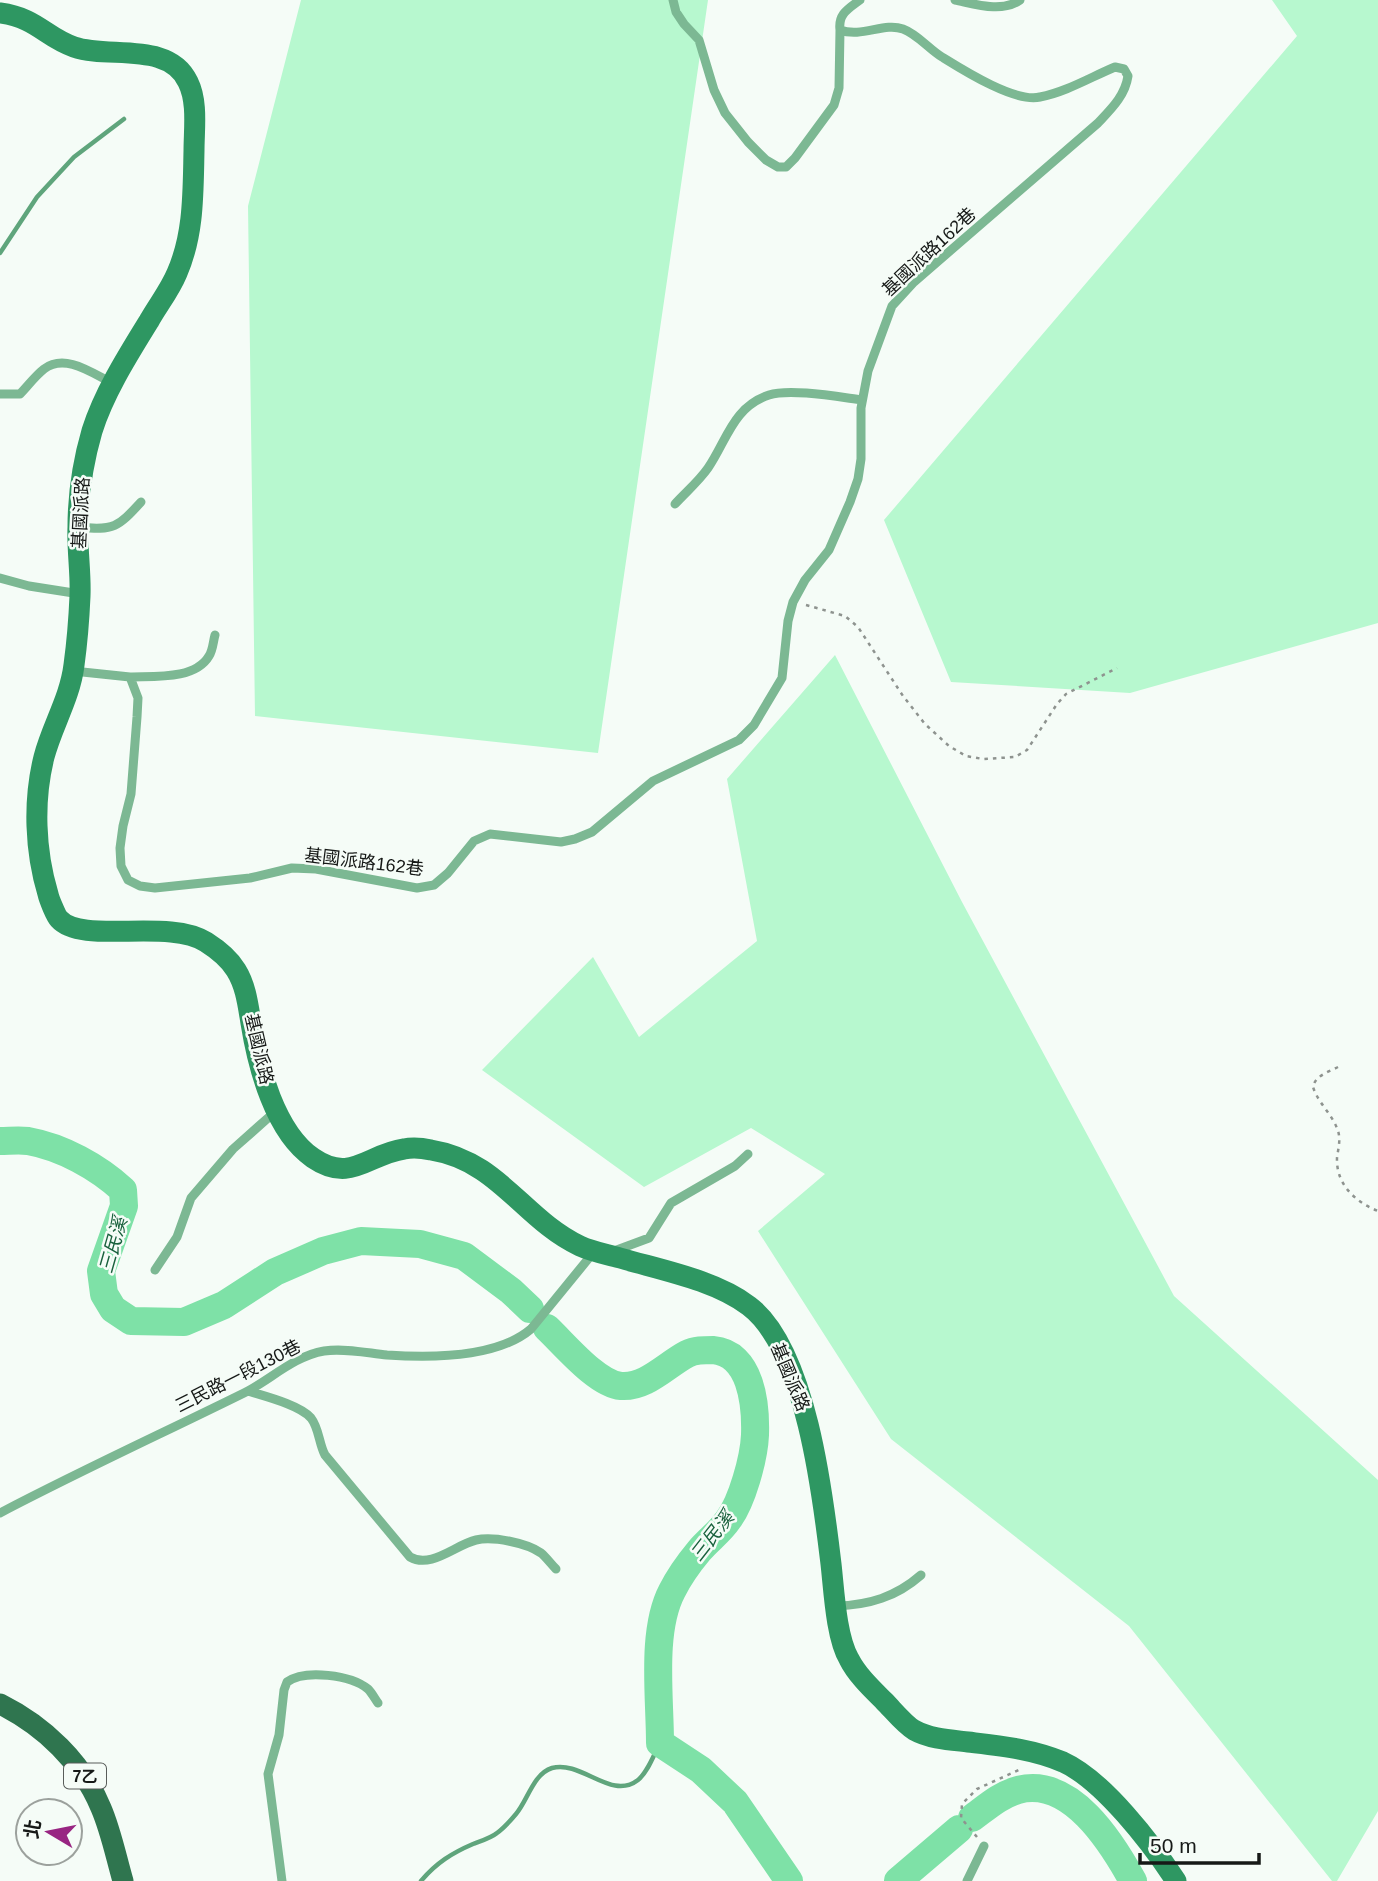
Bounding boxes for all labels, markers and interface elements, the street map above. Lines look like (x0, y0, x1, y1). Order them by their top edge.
street label: 基國派路162巷 (878, 204, 980, 300)
street label: 基國派路 (69, 477, 93, 549)
street label: 基國派路162巷 (303, 845, 425, 879)
street label: 基國派路 (241, 1012, 277, 1086)
water label: 三民溪 (95, 1212, 132, 1275)
street label: 三民路一段130巷 (172, 1336, 304, 1416)
street label: 基國派路 (767, 1340, 813, 1414)
water label: 三民溪 (686, 1505, 740, 1565)
road number: 7乙 (64, 1764, 106, 1788)
north arrow (14, 1797, 84, 1867)
text: 北 (21, 1818, 45, 1840)
scale bar (1140, 1822, 1259, 1866)
text: 50 m (1150, 1834, 1197, 1857)

